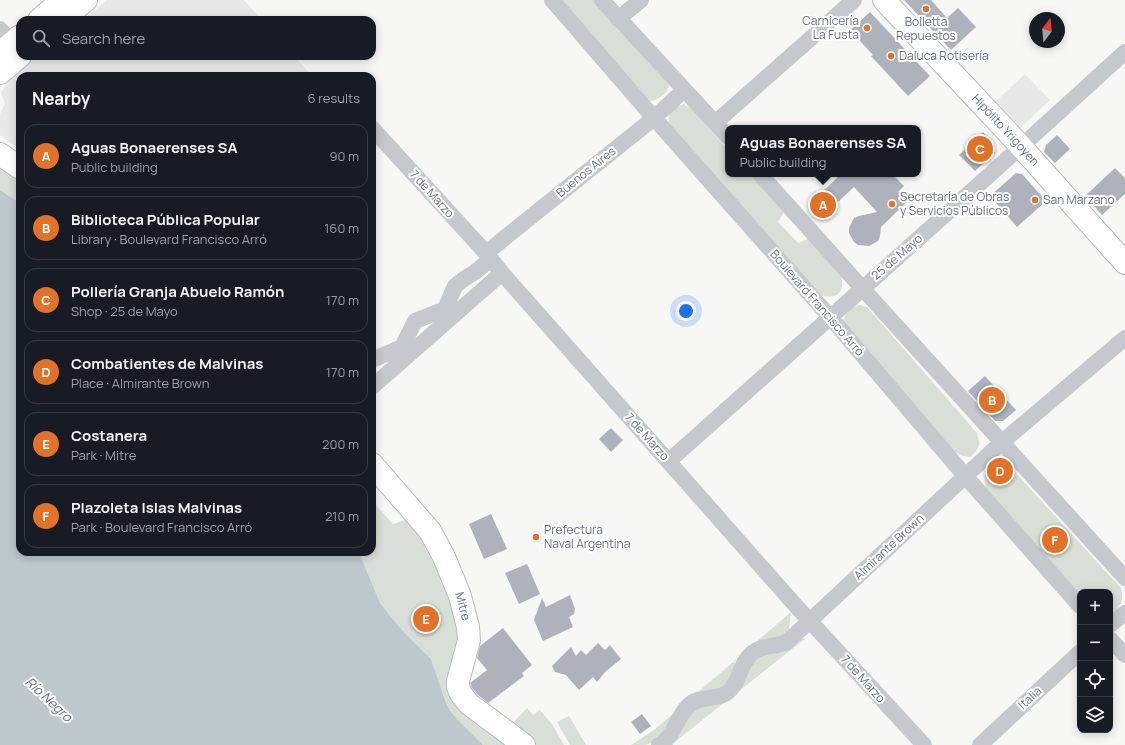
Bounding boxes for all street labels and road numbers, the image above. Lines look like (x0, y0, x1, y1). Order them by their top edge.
street label: Hipólito Yrigoyen (968, 90, 1043, 170)
street label: Buenos Aires (552, 142, 619, 201)
street label: 7 de Marzo (406, 166, 458, 221)
street label: 25 de Mayo (868, 230, 926, 283)
street label: Boulevard Francisco Arró (766, 246, 868, 360)
street label: 7 de Marzo (621, 409, 673, 464)
street label: Almirante Brown (850, 510, 927, 584)
street label: Mitre (451, 590, 475, 622)
street label: 7 de Marzo (837, 651, 889, 706)
street label: Italia (1014, 682, 1045, 713)

